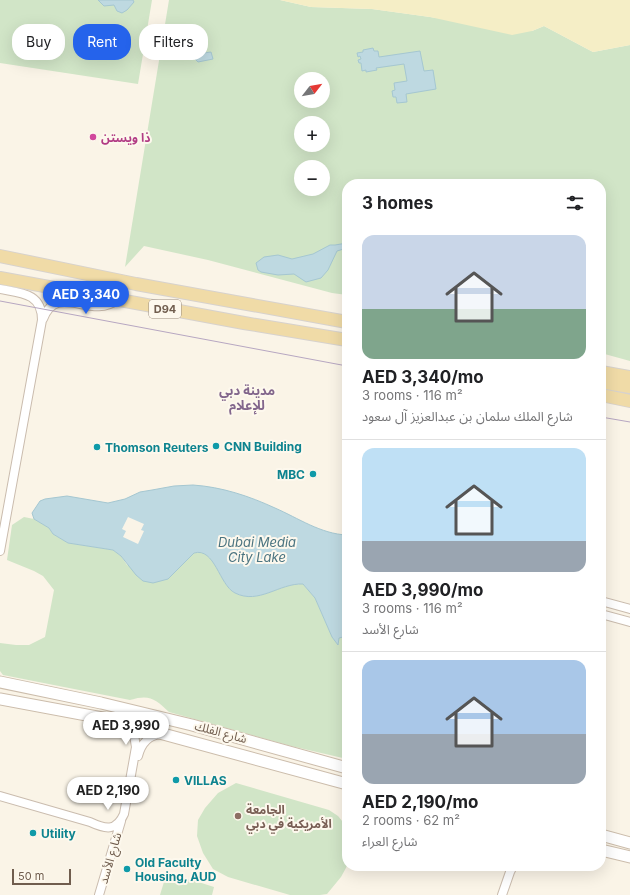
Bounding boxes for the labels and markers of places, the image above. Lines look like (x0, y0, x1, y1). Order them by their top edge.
place label: ذا ويستن (101, 130, 150, 145)
marker: ذا ويستن (88, 132, 98, 142)
pin: AED 3,340 (40, 281, 132, 315)
place label: CNN Building (224, 439, 302, 454)
place label: Thomson Reuters (105, 440, 209, 455)
marker: CNN Building (211, 441, 221, 451)
marker: Thomson Reuters (92, 442, 102, 452)
place label: MBC (277, 467, 305, 482)
marker: MBC (308, 469, 318, 479)
pin: AED 3,990 (80, 712, 172, 746)
place label: VILLAS (184, 773, 227, 788)
marker: VILLAS (171, 775, 181, 785)
pin: AED 2,190 (62, 777, 154, 811)
place label: الجامعة الأمريكية في دبي (246, 802, 332, 833)
marker: الجامعة الأمريكية في دبي (233, 811, 243, 821)
place label: Utility (41, 826, 77, 841)
marker: Utility (28, 828, 38, 838)
place label: Old Faculty Housing, AUD (135, 855, 217, 884)
marker: Old Faculty Housing, AUD (122, 864, 132, 874)

